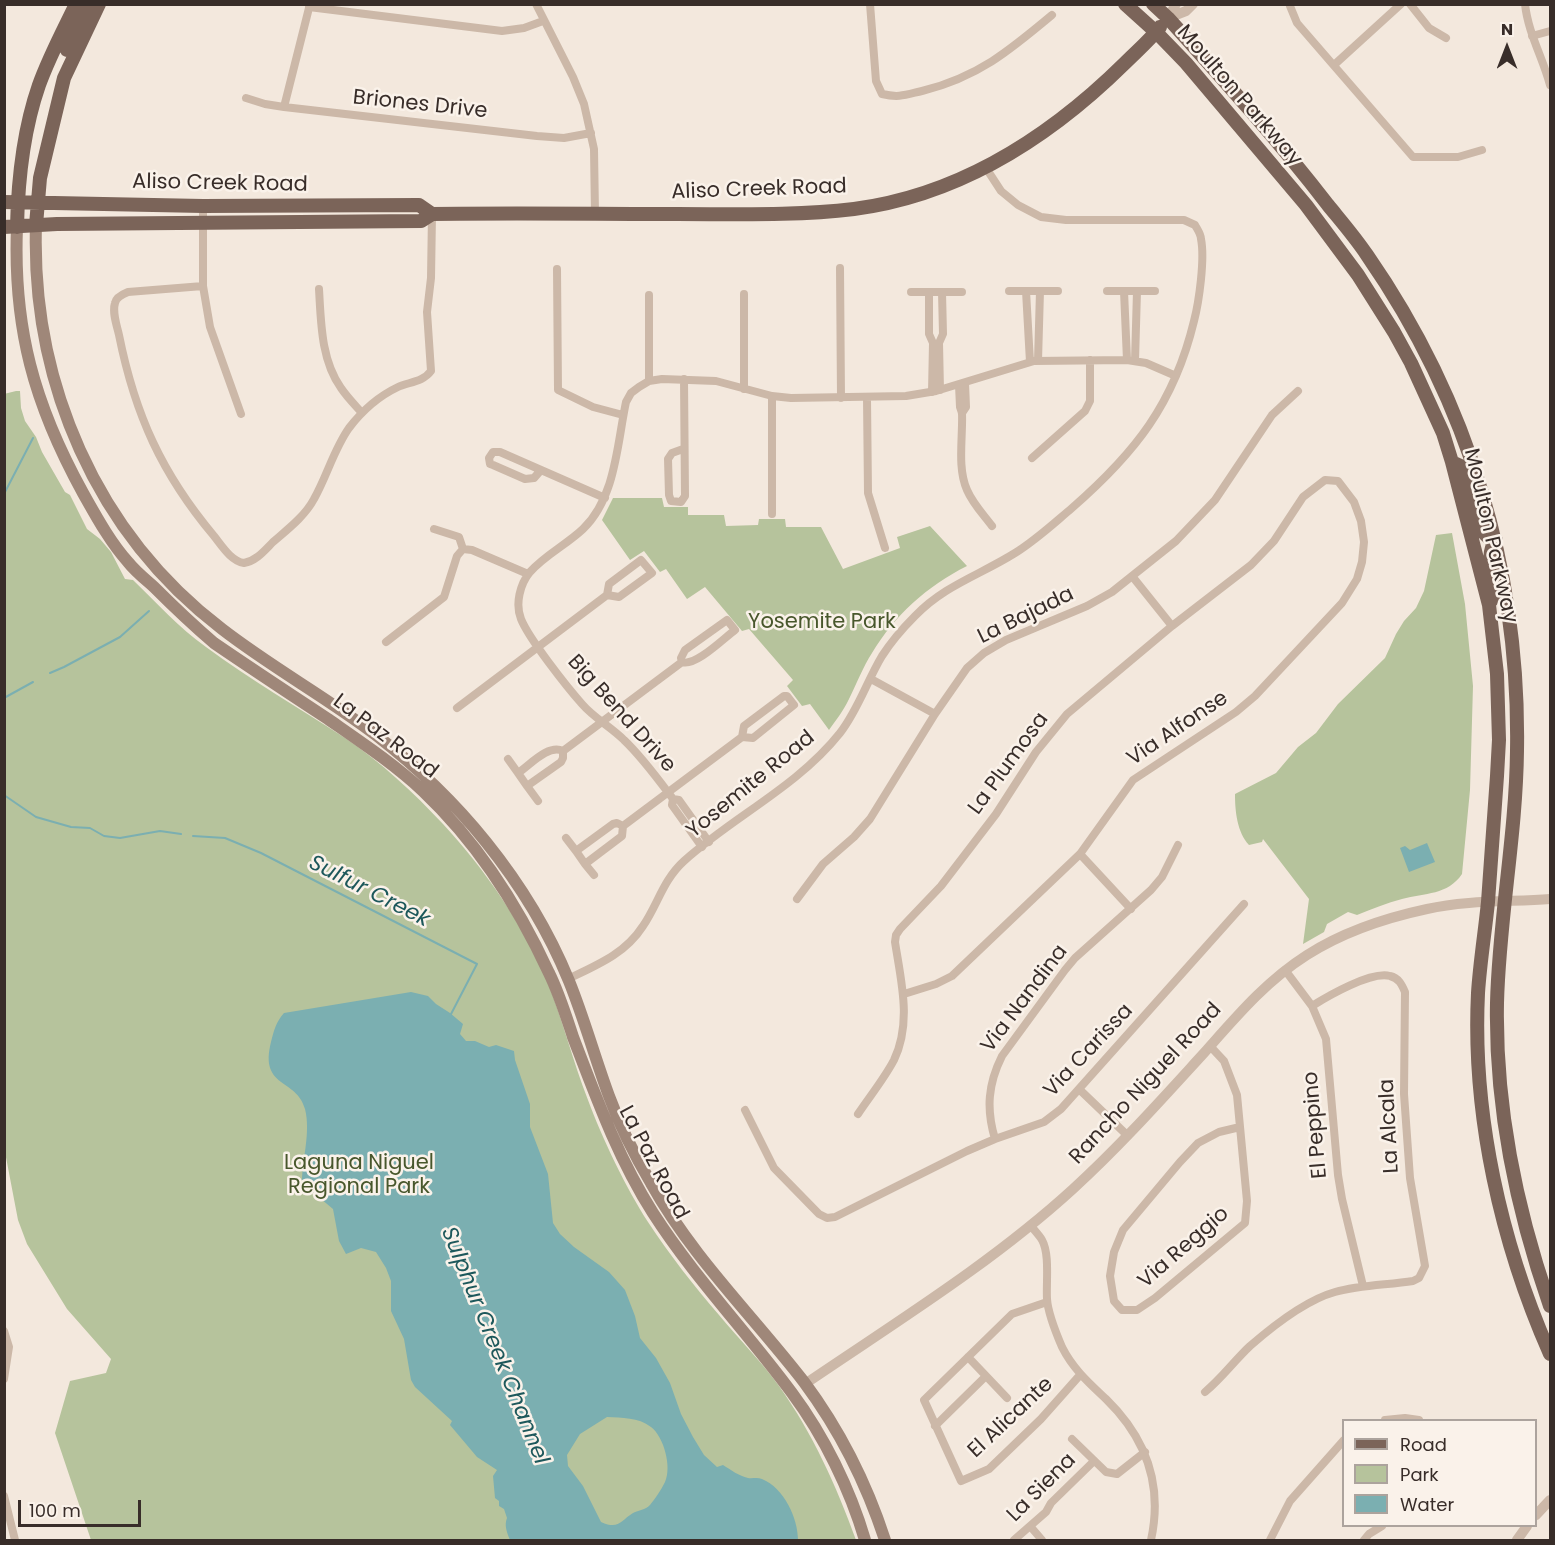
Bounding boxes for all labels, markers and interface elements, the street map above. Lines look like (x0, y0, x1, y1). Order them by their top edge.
north arrow (1477, 18, 1537, 78)
text: N (1501, 18, 1513, 41)
street label: Moulton Parkway (1171, 20, 1307, 172)
street label: Briones Drive (352, 85, 488, 125)
street label: Aliso Creek Road (132, 170, 308, 198)
street label: Aliso Creek Road (671, 174, 847, 206)
street label: Moulton Parkway (1458, 446, 1522, 626)
street label: La Bajada (974, 582, 1078, 650)
park label: Yosemite Park (748, 610, 896, 636)
street label: Big Bend Drive (562, 650, 680, 778)
street label: Via Alfonse (1123, 686, 1233, 772)
street label: La Paz Road (328, 689, 442, 785)
street label: La Plumosa (964, 708, 1054, 820)
street label: Yosemite Road (682, 726, 820, 844)
water label: Sulfur Creek (304, 850, 434, 934)
street label: Via Nandina (976, 940, 1074, 1058)
street label: Rancho Niguel Road (1065, 998, 1227, 1170)
street label: Via Carissa (1039, 999, 1139, 1103)
street label: El Peppino (1299, 1071, 1333, 1179)
street label: La Alcala (1375, 1078, 1405, 1174)
street label: La Paz Road (613, 1102, 693, 1224)
park label: Laguna Niguel Regional Park (284, 1151, 434, 1201)
street label: Via Reggio (1133, 1202, 1235, 1294)
water label: Sulphur Creek Channel (434, 1223, 554, 1469)
street label: El Alicante (963, 1372, 1059, 1464)
legend (1342, 1419, 1537, 1527)
text: Road (1400, 1432, 1447, 1457)
street label: La Siena (1002, 1448, 1082, 1528)
text: Park (1400, 1462, 1439, 1487)
scale bar (21, 1488, 144, 1526)
text: Water (1400, 1492, 1454, 1517)
text: 100 m (29, 1498, 81, 1523)

